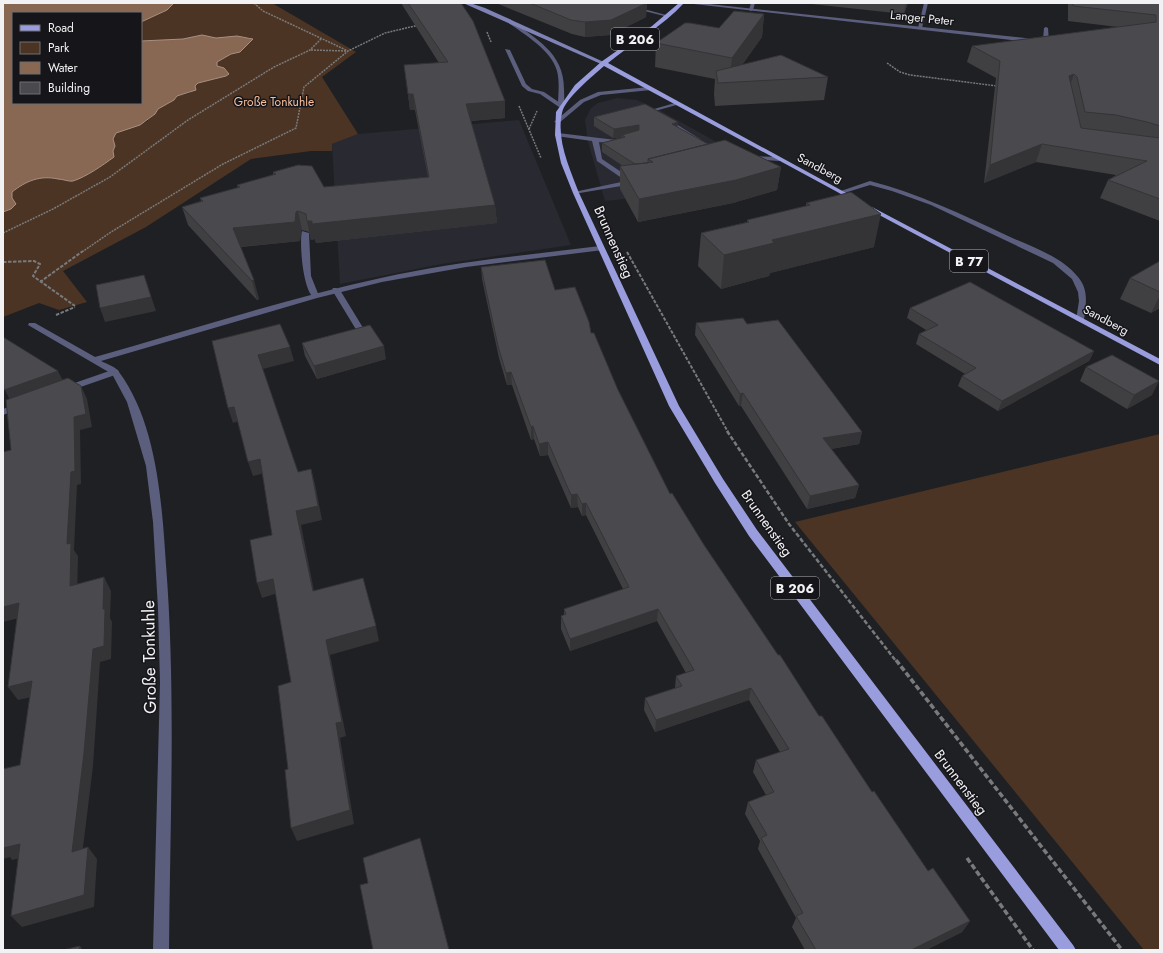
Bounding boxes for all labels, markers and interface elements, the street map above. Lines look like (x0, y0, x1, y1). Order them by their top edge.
street label: Langer Peter (889, 6, 956, 30)
legend (12, 12, 142, 104)
text: Road (48, 19, 74, 37)
road number: B 206 (611, 28, 659, 50)
text: Park (48, 39, 70, 57)
text: Water (48, 59, 79, 77)
text: Building (48, 79, 90, 97)
park label: Große Tonkuhle (234, 93, 314, 111)
street label: Sandberg (794, 148, 846, 188)
street label: Brunnenstieg (589, 203, 639, 281)
road number: B 77 (950, 250, 988, 272)
street label: Sandberg (1080, 300, 1132, 340)
street label: Brunnenstieg (737, 486, 797, 560)
road number: B 206 (771, 577, 819, 599)
street label: Große Tonkuhle (136, 600, 162, 714)
street label: Brunnenstieg (930, 745, 992, 819)

